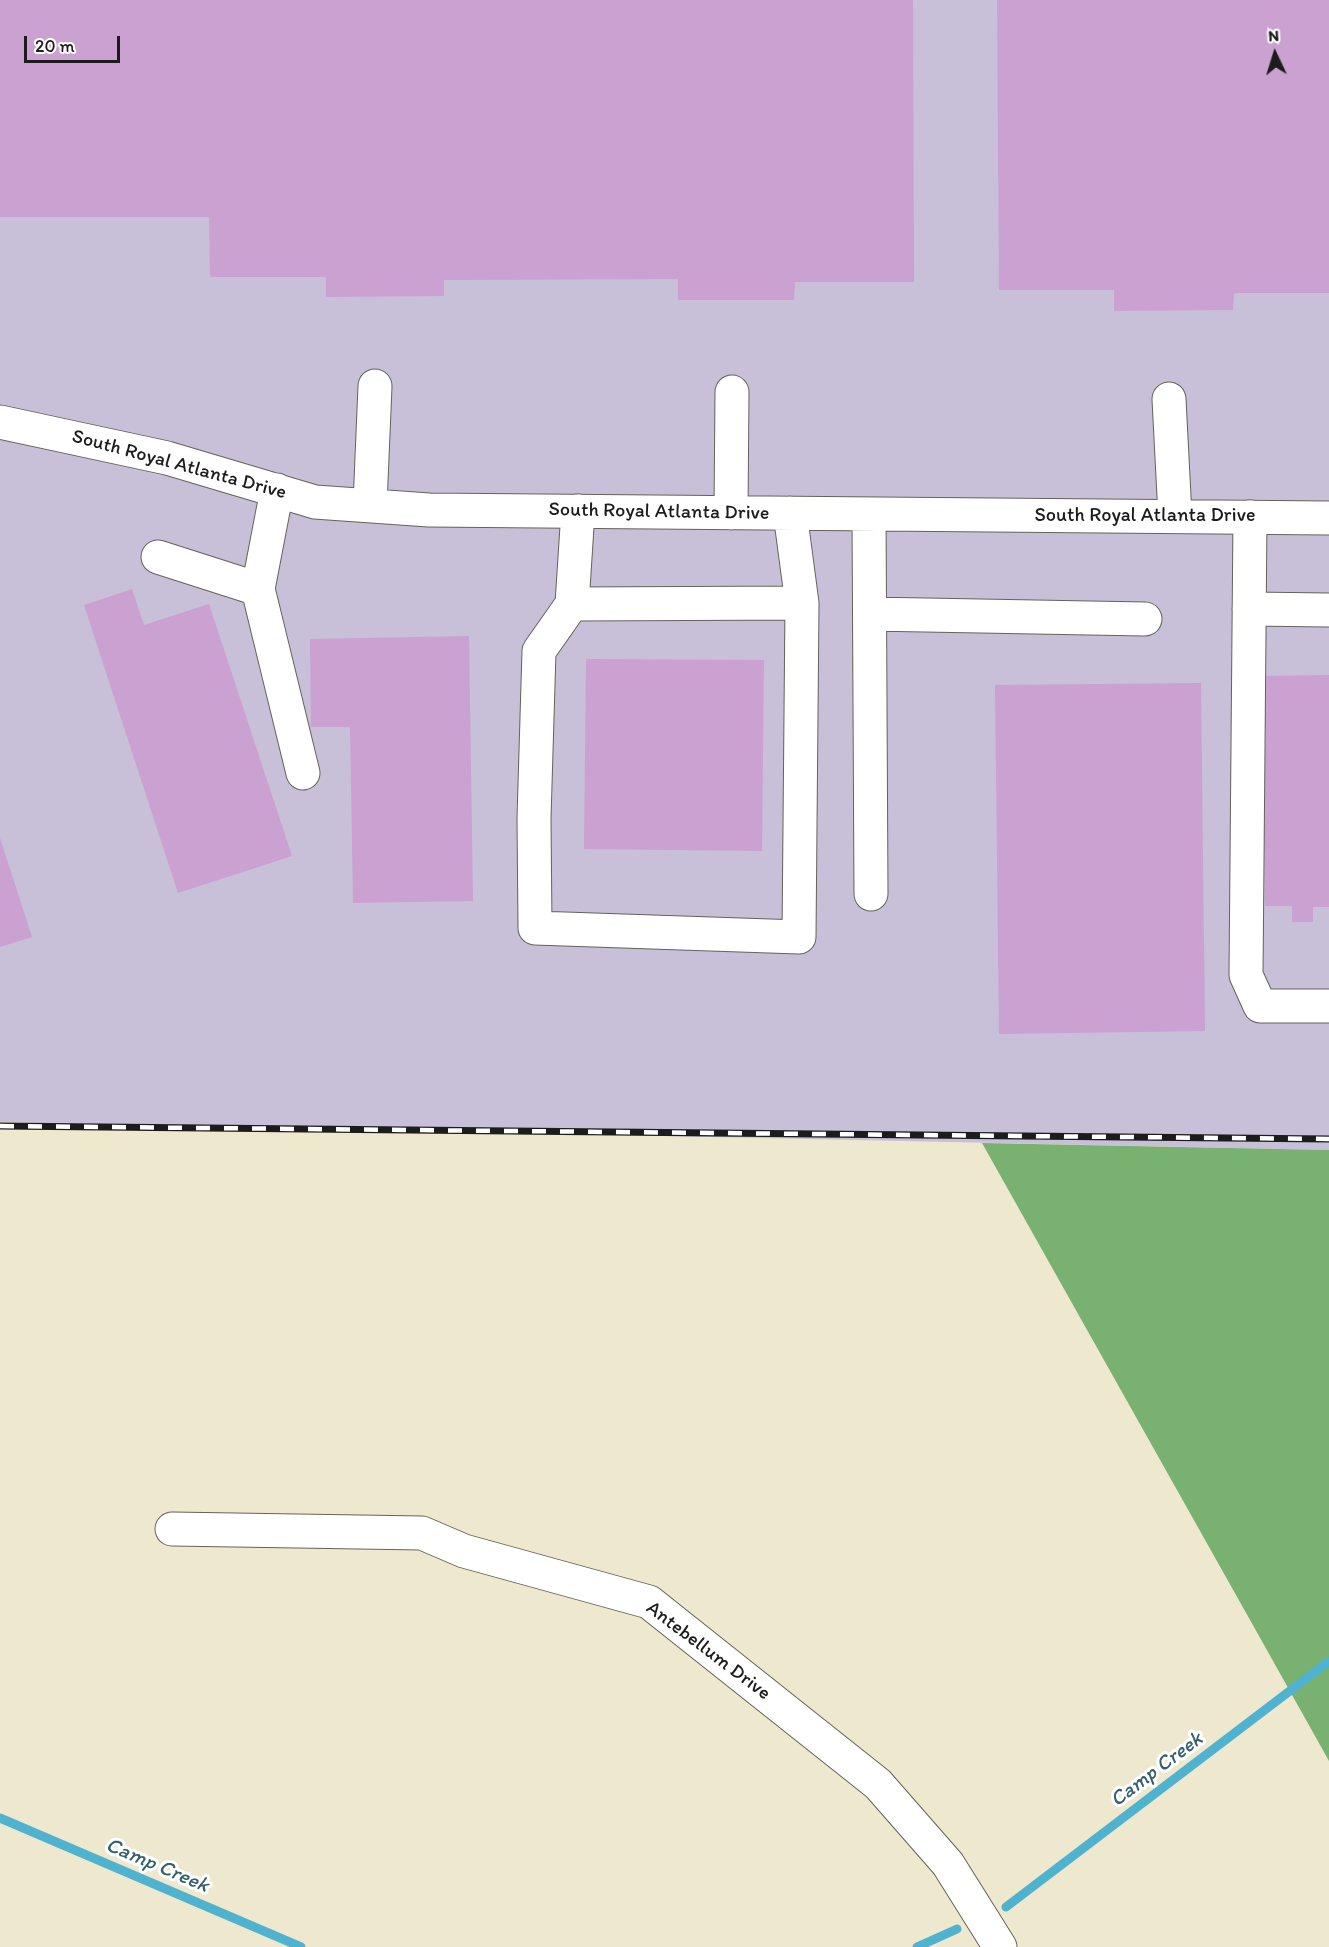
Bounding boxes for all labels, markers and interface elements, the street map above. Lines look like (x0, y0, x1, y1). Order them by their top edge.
scale bar (27, 24, 123, 62)
north arrow (1245, 24, 1305, 84)
text: N (1268, 26, 1280, 45)
text: 20 m (35, 35, 75, 57)
street label: South Royal Atlanta Drive (69, 425, 289, 505)
street label: South Royal Atlanta Drive (548, 498, 770, 526)
street label: South Royal Atlanta Drive (1035, 504, 1255, 528)
street label: Antebellum Drive (641, 1596, 775, 1706)
water label: Camp Creek (1106, 1727, 1208, 1813)
water label: Camp Creek (102, 1833, 212, 1899)

